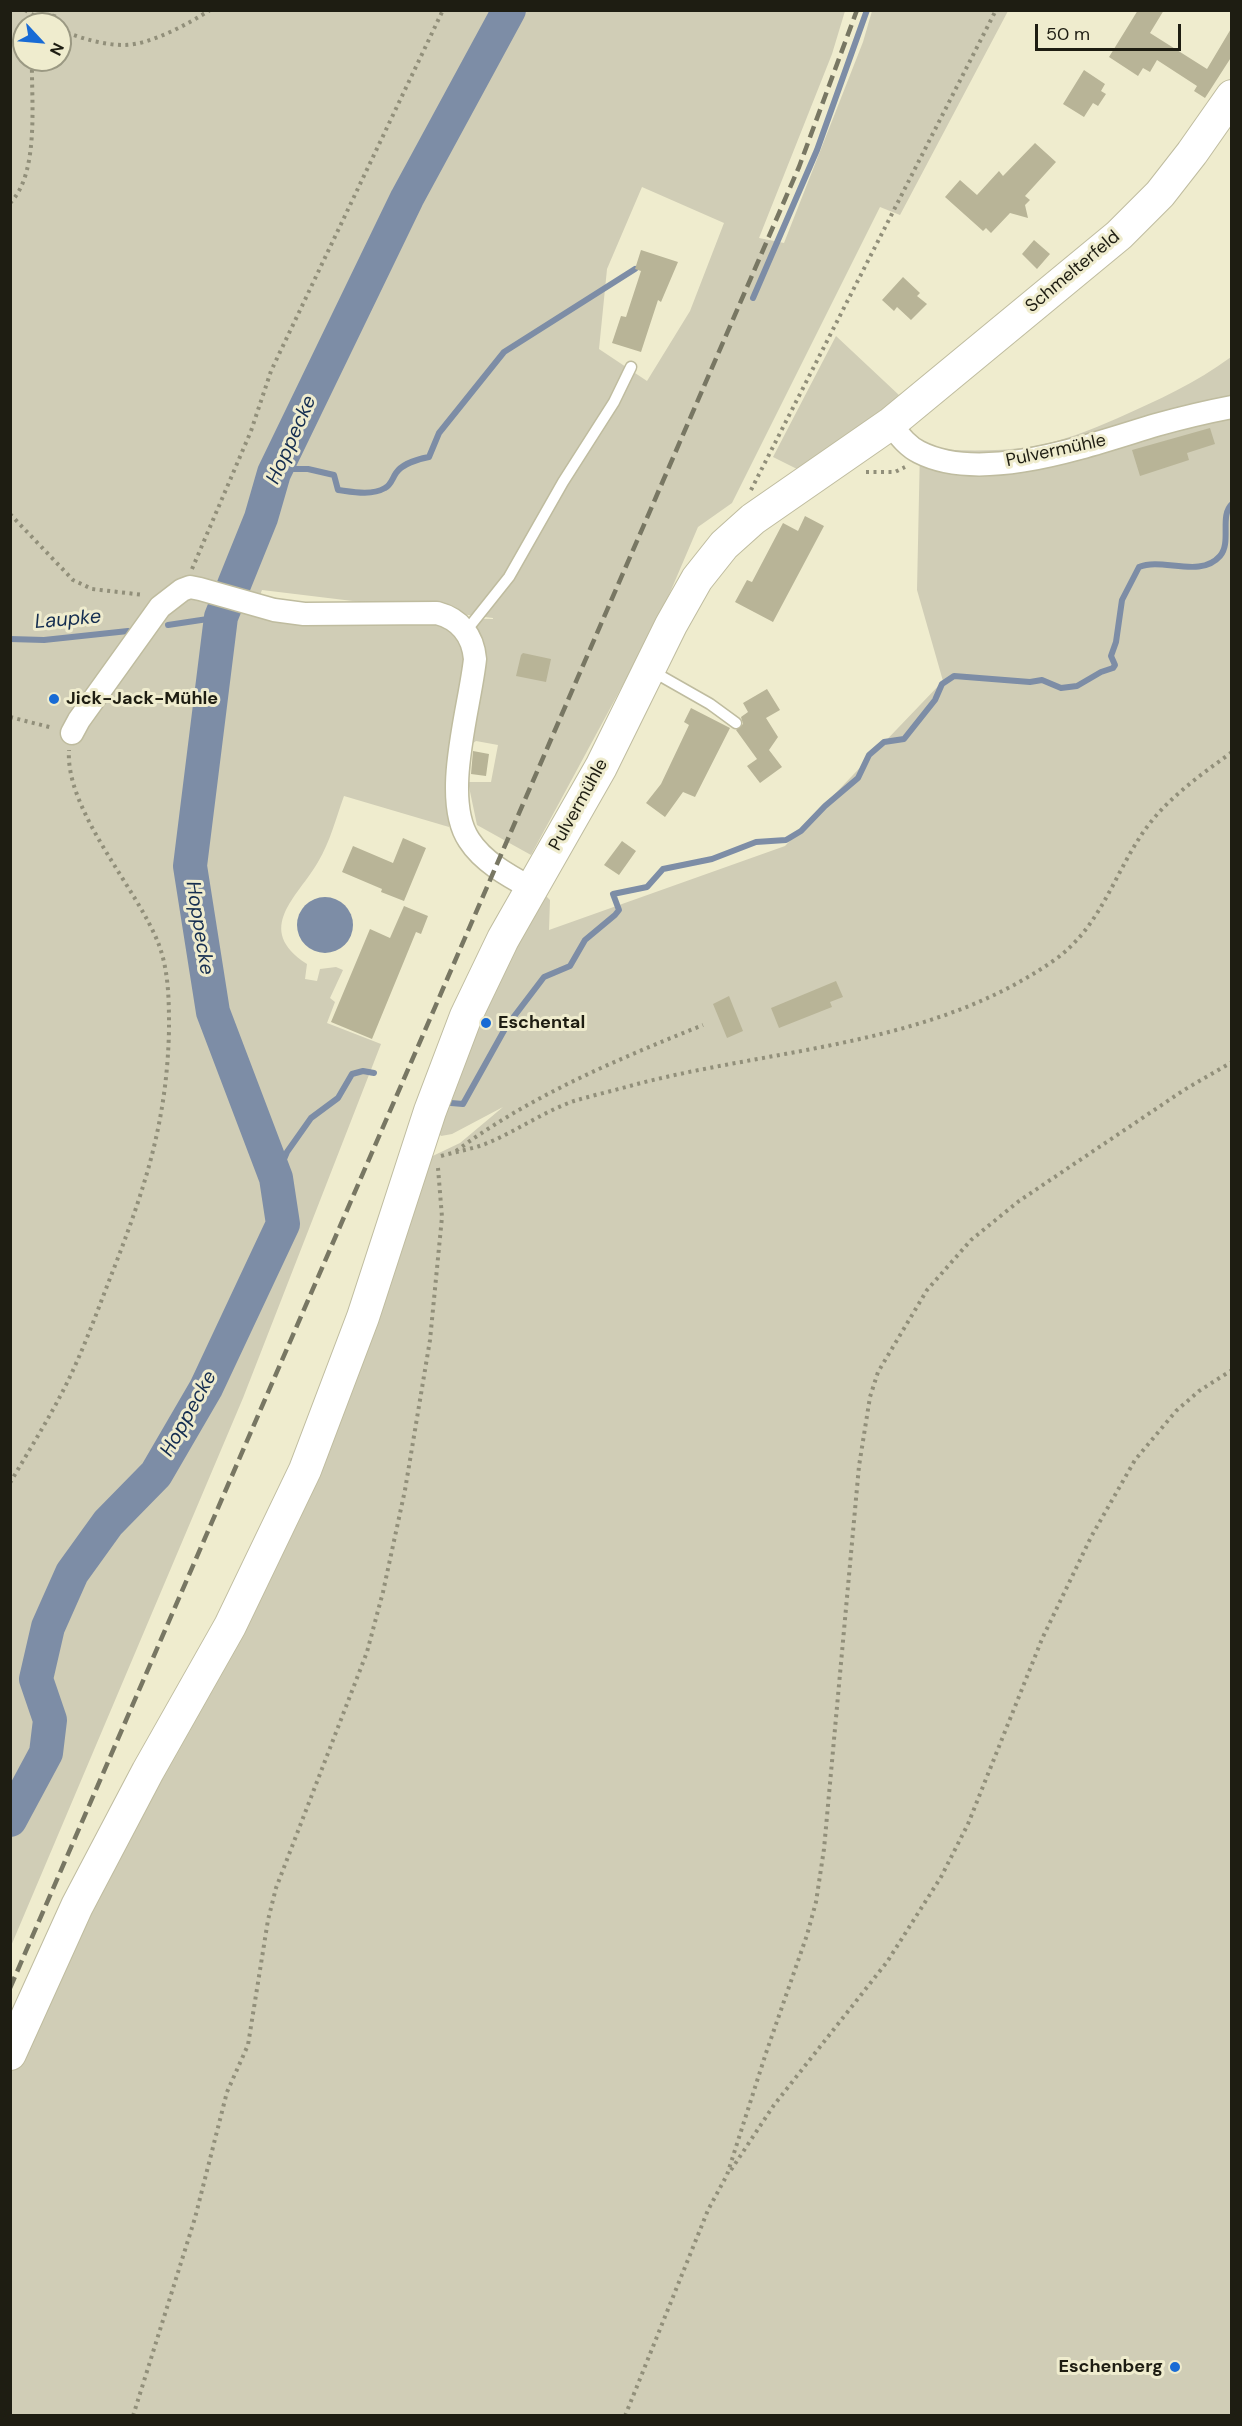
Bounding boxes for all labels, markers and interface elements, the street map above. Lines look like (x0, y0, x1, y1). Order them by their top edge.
north arrow (12, 12, 72, 72)
scale bar (1038, 12, 1184, 50)
text: 50 m (1046, 22, 1090, 46)
text: N (45, 39, 69, 59)
street label: Schmelterfeld (1021, 226, 1125, 318)
water label: Hoppecke (262, 392, 322, 488)
street label: Pulvermühle (1004, 430, 1108, 472)
water label: Laupke (34, 605, 102, 635)
place label: Jick-Jack-Mühle (66, 688, 218, 710)
marker: Jick-Jack-Mühle (47, 692, 61, 706)
street label: Pulvermühle (545, 755, 613, 855)
water label: Hoppecke (180, 879, 218, 977)
place label: Eschental (498, 1012, 585, 1034)
marker: Eschental (479, 1016, 493, 1030)
water label: Hoppecke (156, 1367, 222, 1461)
place label: Eschenberg (1058, 2356, 1163, 2378)
marker: Eschenberg (1168, 2360, 1182, 2374)

